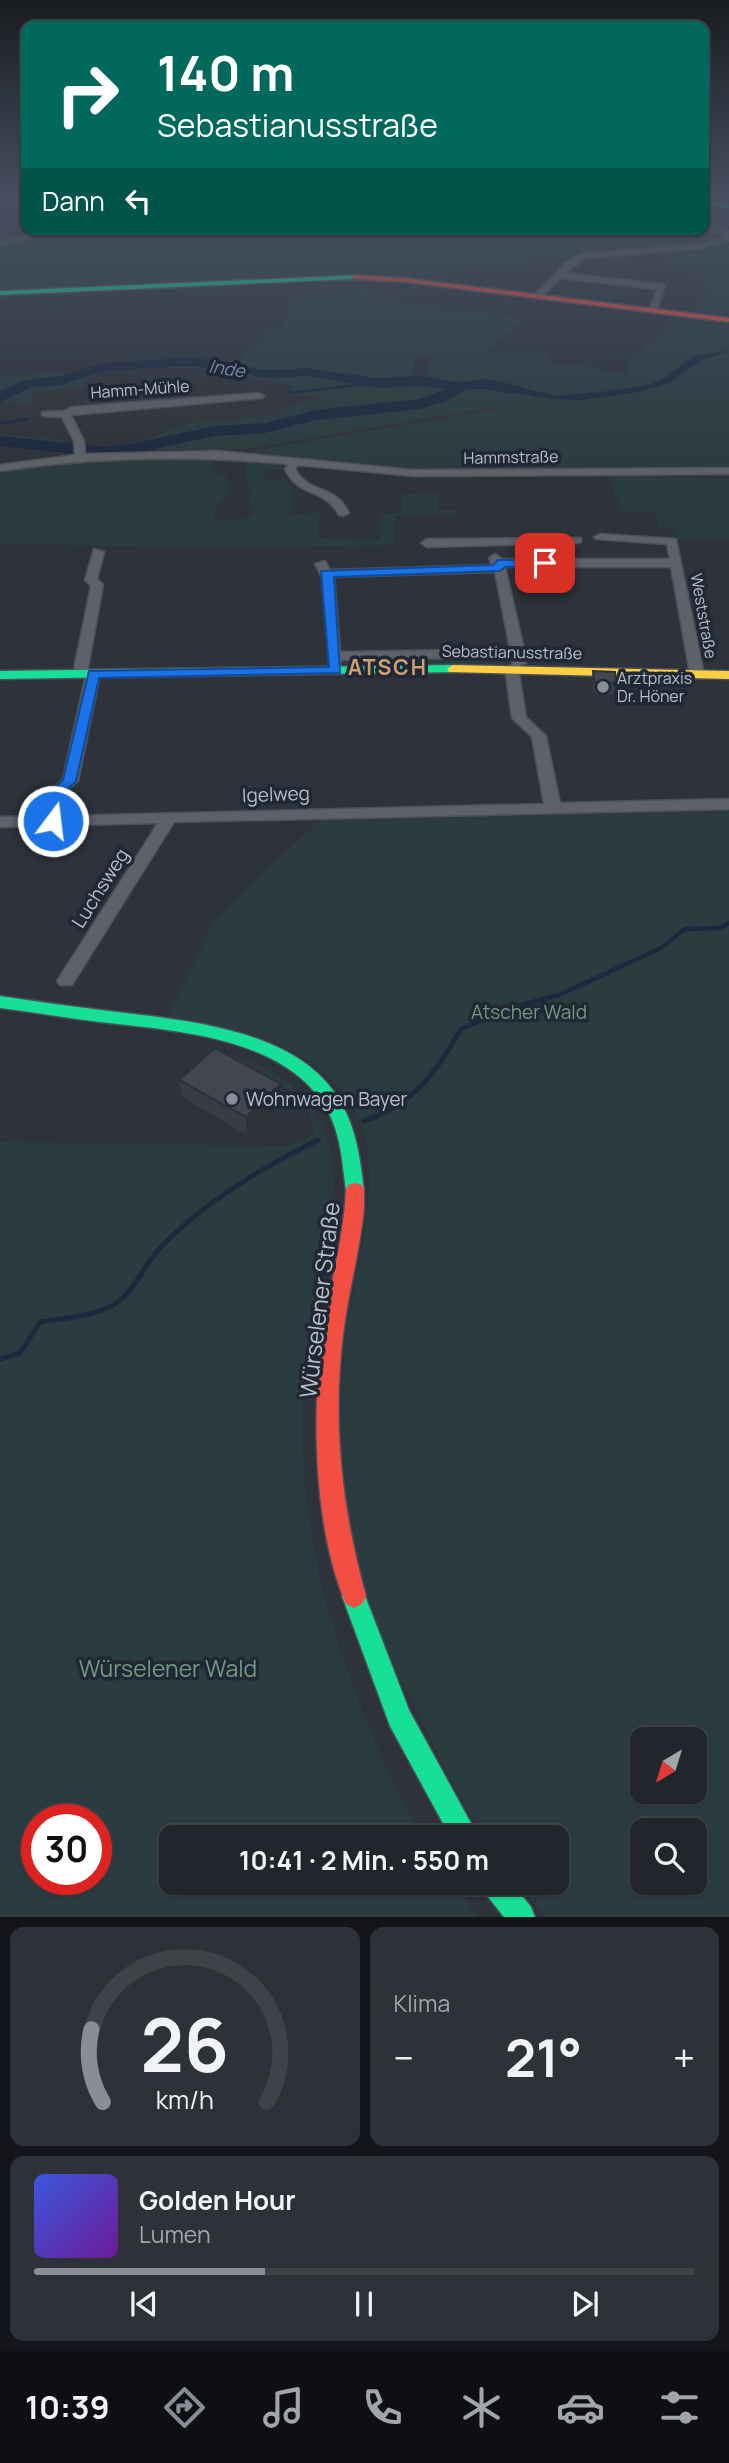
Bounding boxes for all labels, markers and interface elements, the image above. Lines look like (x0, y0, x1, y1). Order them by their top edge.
text: 140 m (157, 39, 294, 106)
icon: right (42, 49, 133, 140)
text: Sebastianusstraße (157, 103, 438, 147)
icon: left (119, 182, 157, 220)
text: Dann (42, 183, 105, 219)
water label: Inde (207, 353, 248, 383)
street label: Hamm-Mühle (90, 375, 190, 403)
street label: Hammstraße (463, 445, 559, 469)
pin (515, 533, 575, 593)
icon: arrive (526, 544, 564, 582)
street label: Weststraße (686, 572, 722, 660)
street label: Sebastianusstraße (442, 640, 582, 664)
district label: ATSCH (348, 653, 428, 681)
place label: Arztpraxis Dr. Höner (617, 667, 692, 707)
marker: Arztpraxis Dr. Höner (595, 679, 611, 695)
street label: Igelweg (242, 780, 310, 808)
position arrow (16, 784, 90, 858)
street label: Luchsweg (65, 843, 135, 933)
park label: Atscher Wald (471, 999, 587, 1025)
place label: Wohnwagen Bayer (246, 1086, 408, 1112)
marker: Wohnwagen Bayer (224, 1091, 240, 1107)
street label: Würselener Straße (291, 1200, 347, 1400)
park label: Würselener Wald (79, 1652, 257, 1684)
north arrow (630, 1727, 707, 1804)
map controls (630, 1727, 707, 1895)
speed limit sign: 30 (21, 1804, 112, 1895)
button: search (630, 1818, 707, 1895)
text: 10:41 · 2 Min. · 550 m (239, 1842, 489, 1878)
text: Klima (394, 1987, 450, 2019)
text: 26 (140, 1995, 229, 2095)
text: 21° (505, 2022, 582, 2093)
text: − (394, 2031, 414, 2083)
text: + (673, 2031, 695, 2083)
text: km/h (156, 2082, 214, 2117)
text: Golden Hour (139, 2182, 296, 2218)
text: Lumen (139, 2218, 211, 2250)
icon: previous (125, 2285, 163, 2323)
icon: pause (345, 2285, 383, 2323)
icon: next (566, 2285, 604, 2323)
icon: directions (160, 2383, 209, 2432)
icon: music (259, 2383, 308, 2432)
icon: phone (358, 2383, 407, 2432)
icon: climate (457, 2383, 506, 2432)
icon: car (556, 2383, 605, 2432)
icon: filters (655, 2383, 704, 2432)
text: 10:39 (25, 2385, 110, 2429)

